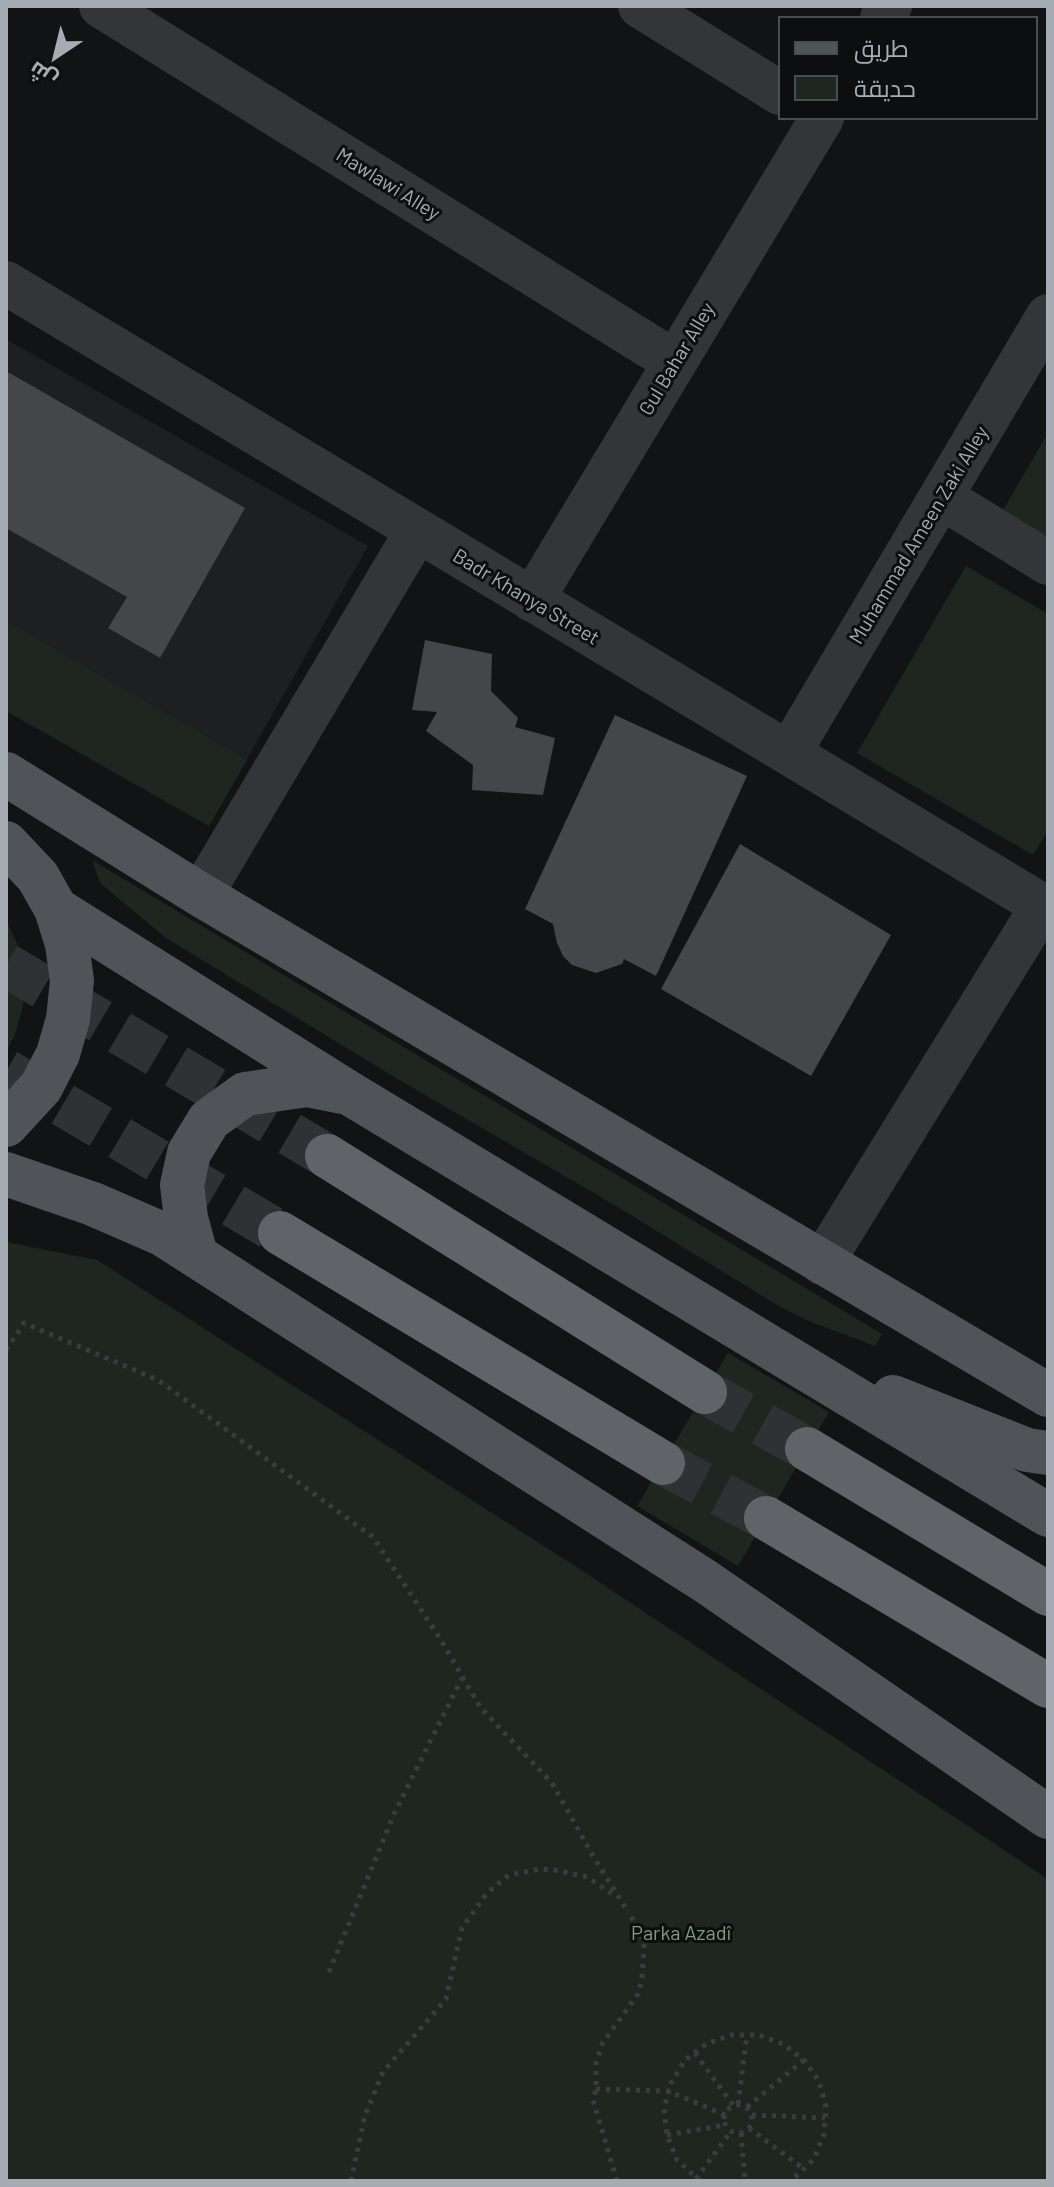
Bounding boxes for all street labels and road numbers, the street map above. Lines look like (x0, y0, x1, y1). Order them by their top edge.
street label: Mawlawi Alley (332, 143, 444, 225)
street label: Gul Bahar Alley (634, 298, 720, 420)
street label: Muhammad Ameen Zaki Alley (844, 422, 994, 648)
street label: Badr Khanya Street (448, 544, 604, 650)

